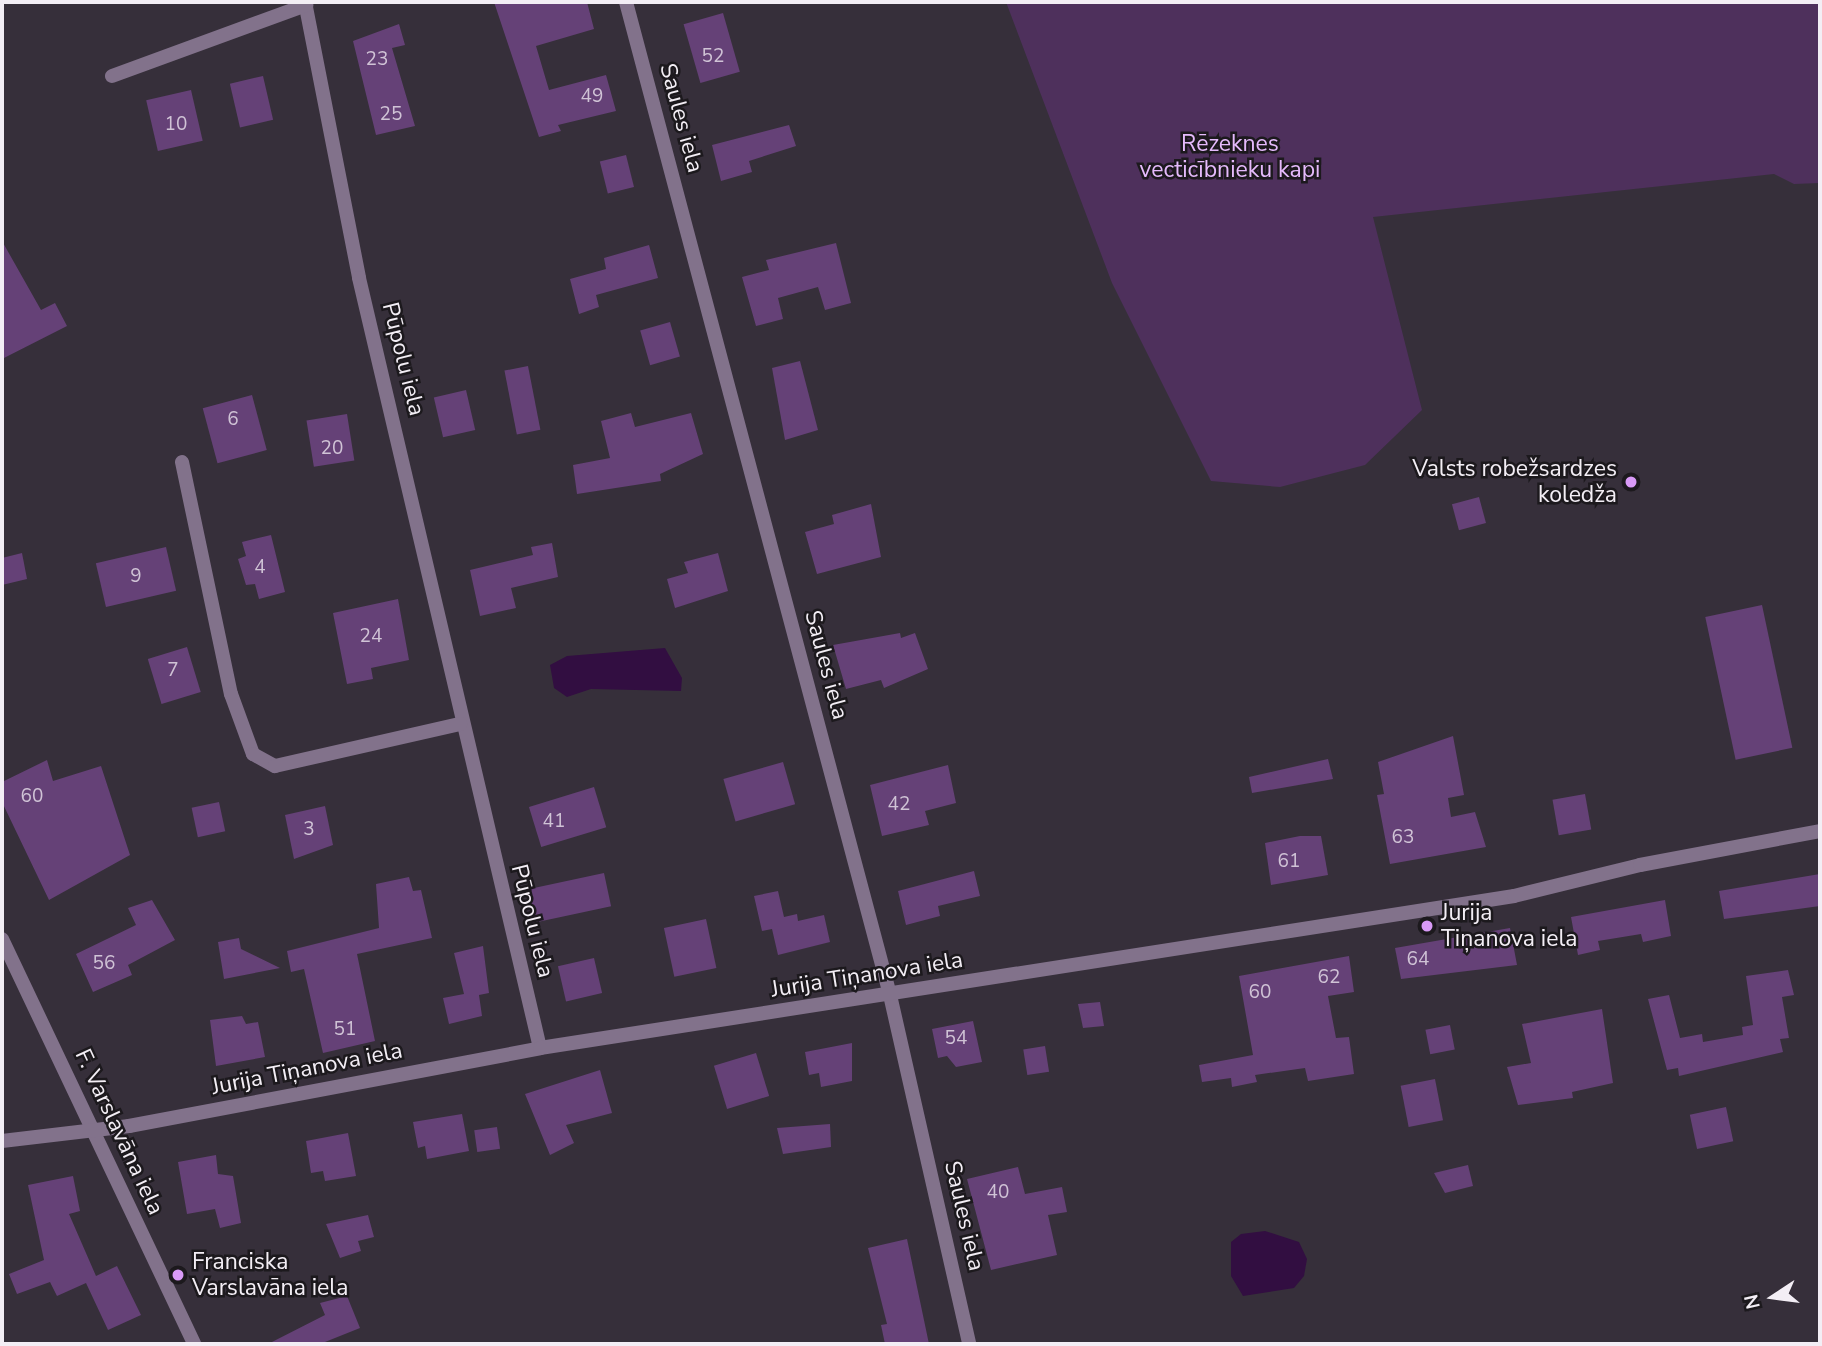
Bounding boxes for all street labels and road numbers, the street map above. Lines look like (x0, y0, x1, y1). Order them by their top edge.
street label: Saules iela (653, 60, 709, 176)
street label: Pūpolu iela (376, 300, 430, 418)
street label: Saules iela (798, 607, 854, 723)
street label: Pūpolu iela (505, 862, 559, 980)
street label: Jurija Tiņanova iela (769, 946, 965, 1004)
street label: Jurija Tiņanova iela (209, 1037, 405, 1101)
street label: F. Varslavāna iela (69, 1045, 169, 1219)
street label: Saules iela (938, 1158, 990, 1274)

